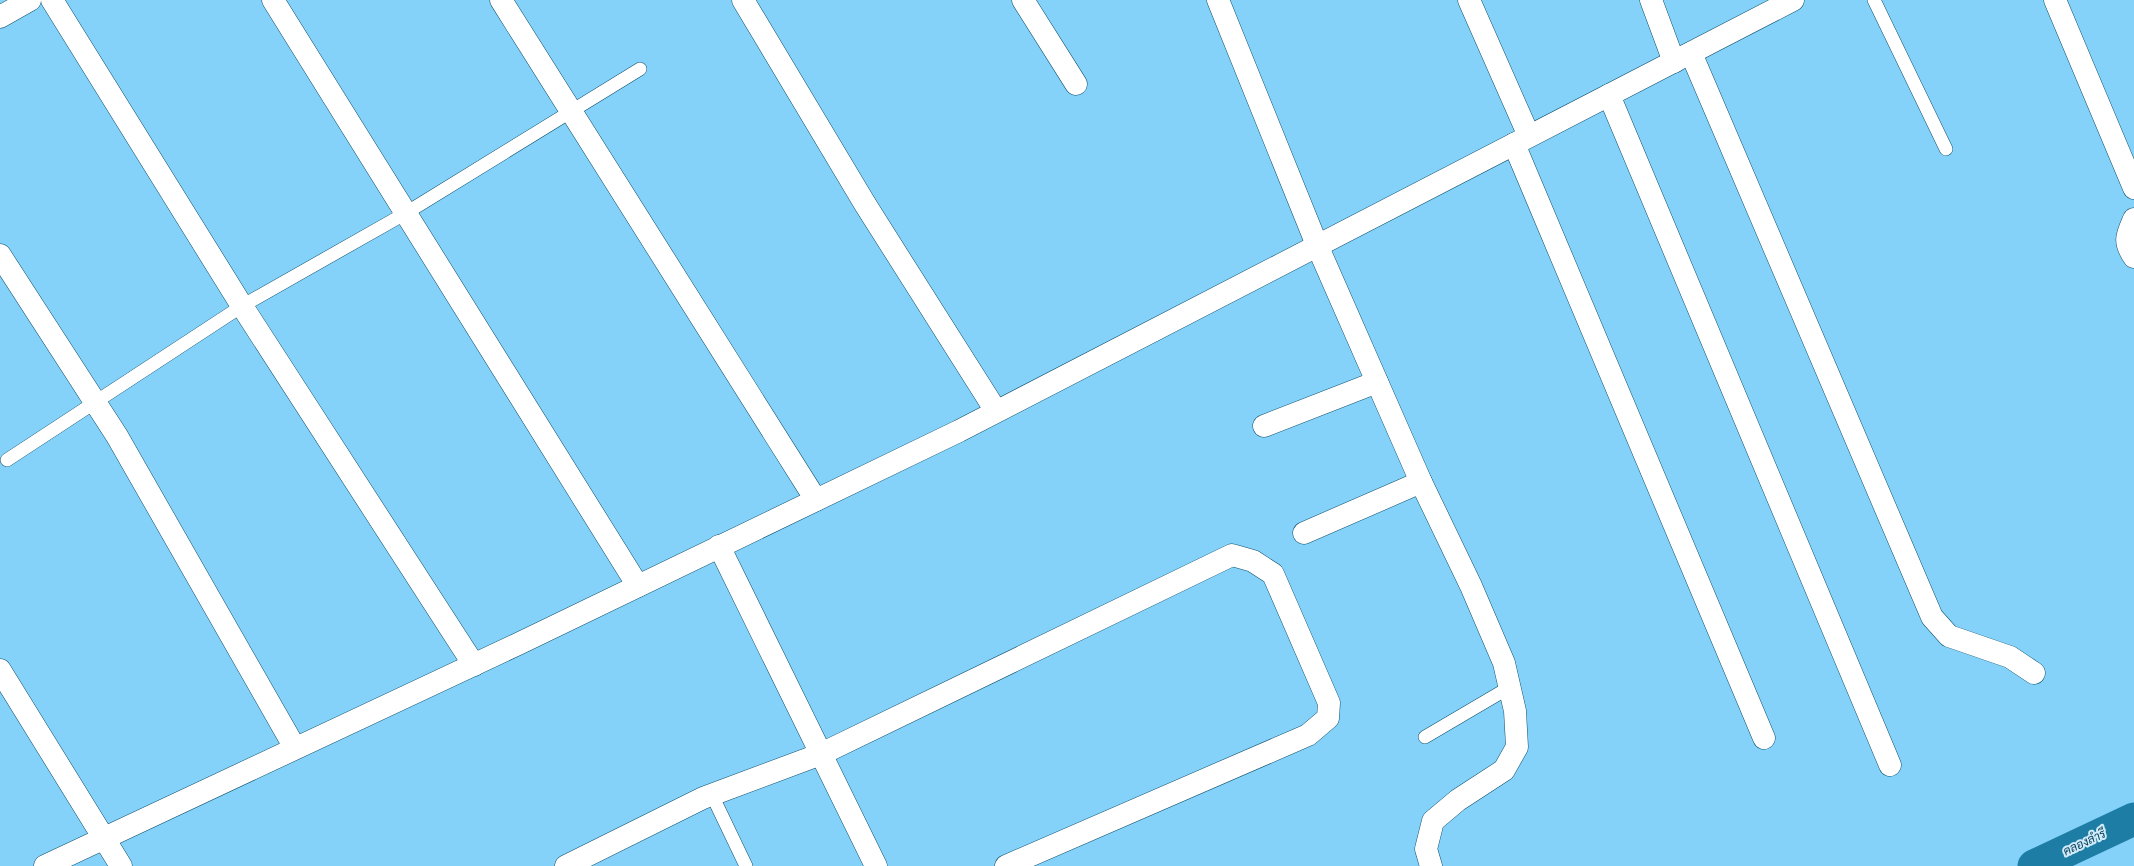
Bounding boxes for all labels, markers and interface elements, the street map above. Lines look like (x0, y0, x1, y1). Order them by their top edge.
water label: คลองลำรี (2060, 824, 2109, 859)

